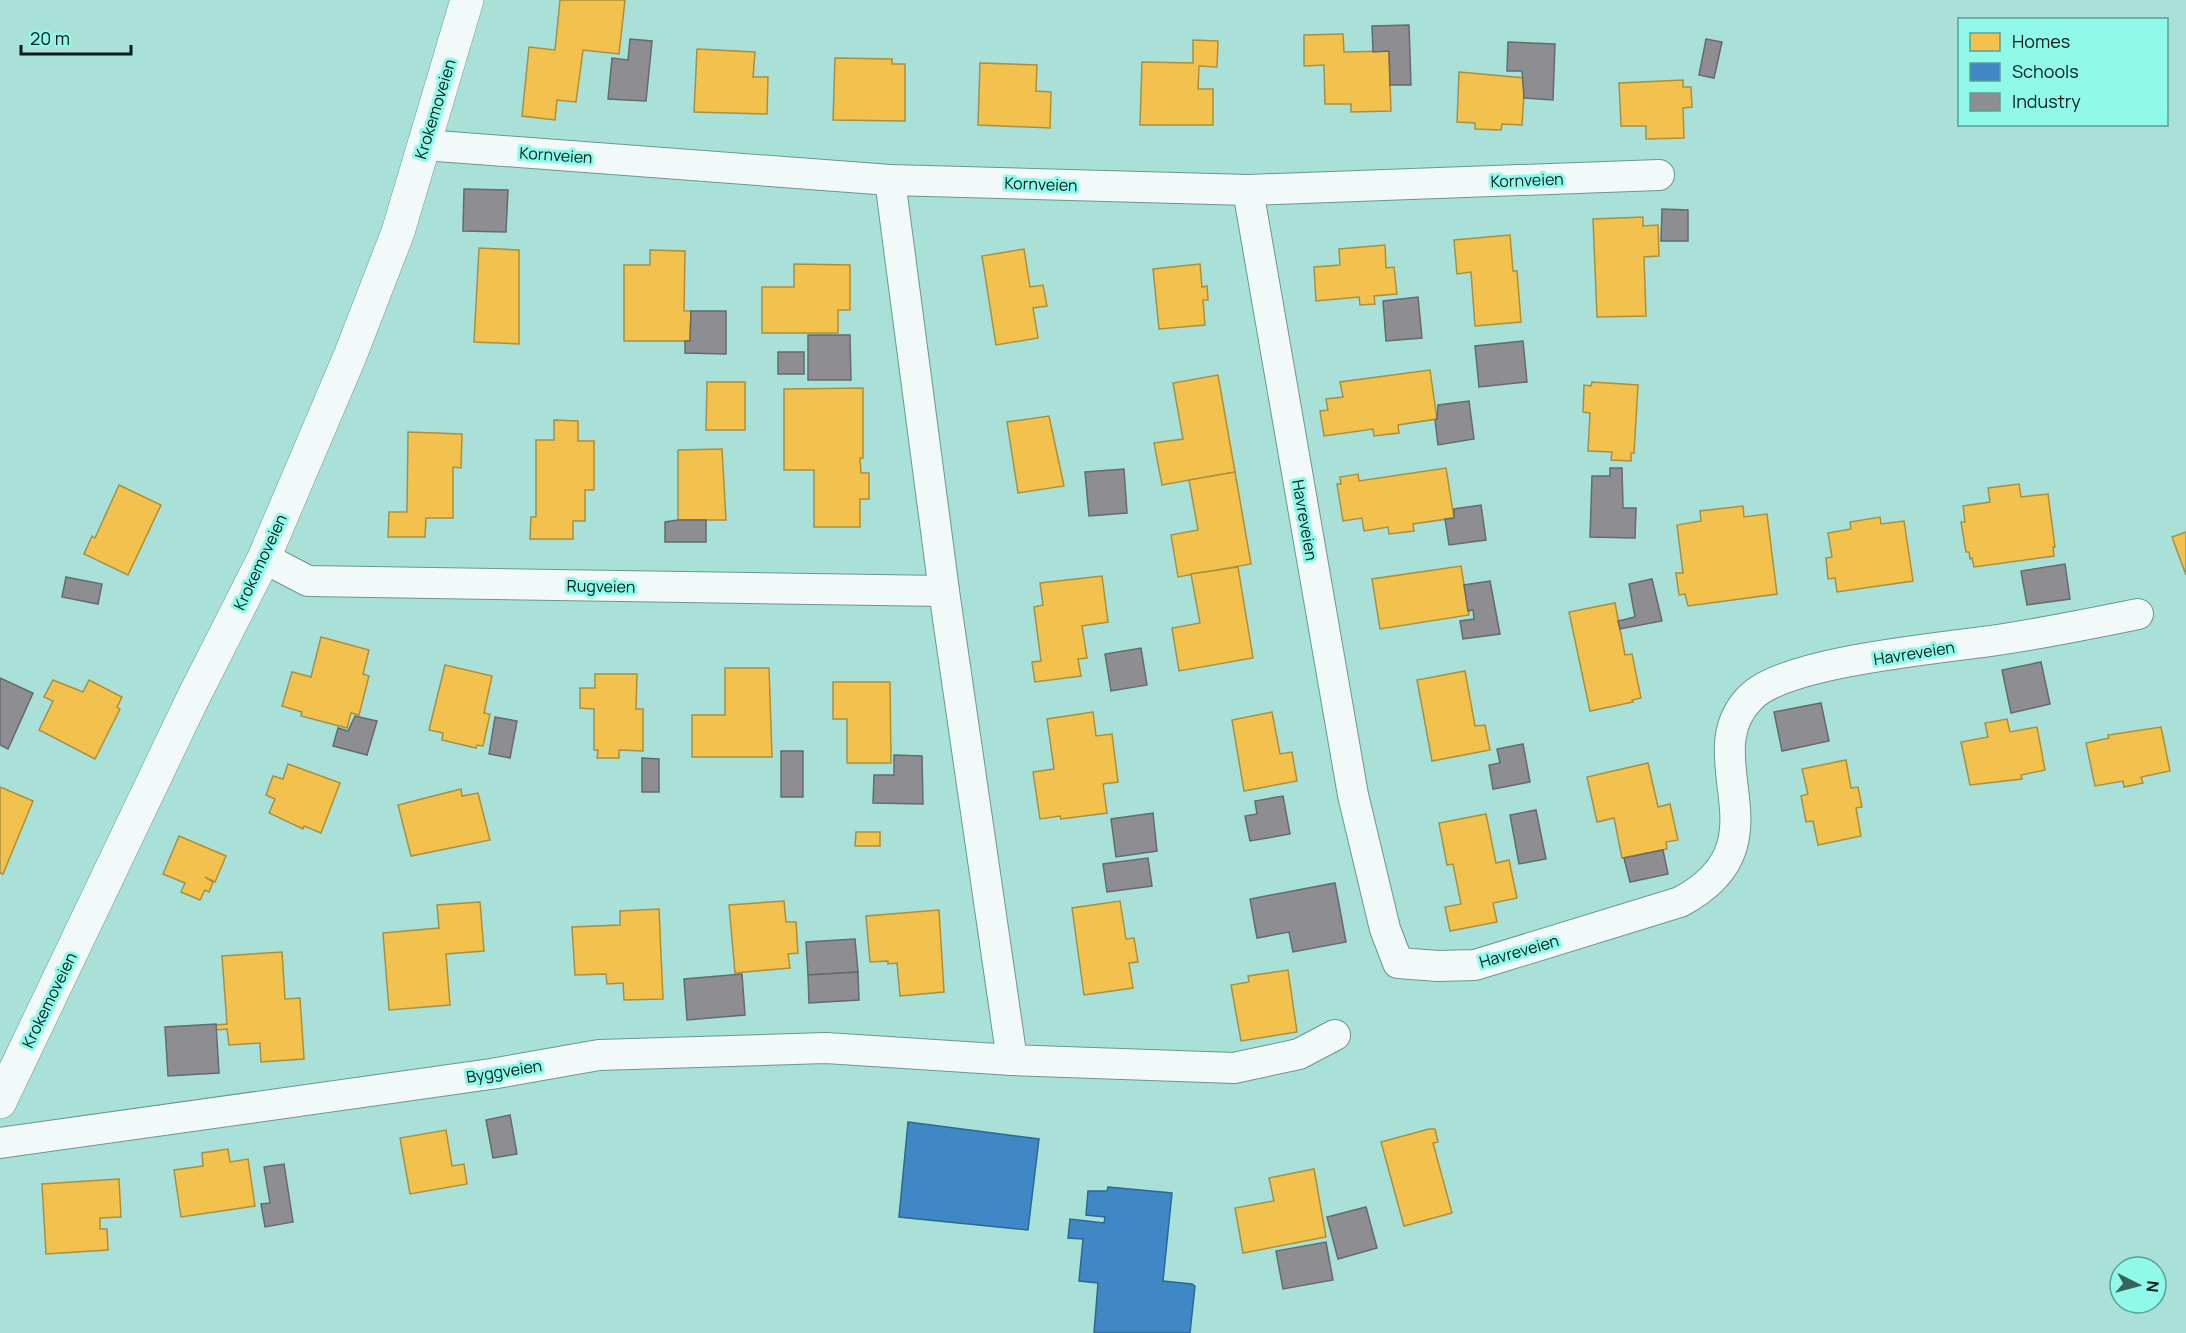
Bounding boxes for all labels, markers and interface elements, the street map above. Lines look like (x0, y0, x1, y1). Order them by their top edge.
scale bar (21, 18, 130, 56)
legend (1958, 18, 2168, 126)
text: 20 m (30, 26, 70, 50)
text: Homes (2012, 29, 2070, 53)
street label: Krokemoveien (409, 56, 461, 162)
text: Schools (2012, 59, 2079, 83)
text: Industry (2012, 89, 2081, 113)
street label: Kornveien (519, 141, 593, 169)
street label: Kornveien (1490, 168, 1564, 192)
street label: Kornveien (1004, 172, 1078, 196)
street label: Havreveien (1287, 478, 1323, 562)
street label: Krokemoveien (228, 510, 292, 614)
street label: Rugveien (567, 574, 635, 598)
street label: Havreveien (1872, 636, 1956, 670)
street label: Havreveien (1477, 929, 1561, 973)
street label: Krokemoveien (16, 949, 82, 1051)
street label: Byggveien (465, 1054, 543, 1088)
north arrow (2108, 1255, 2168, 1315)
text: N (2141, 1280, 2164, 1293)

